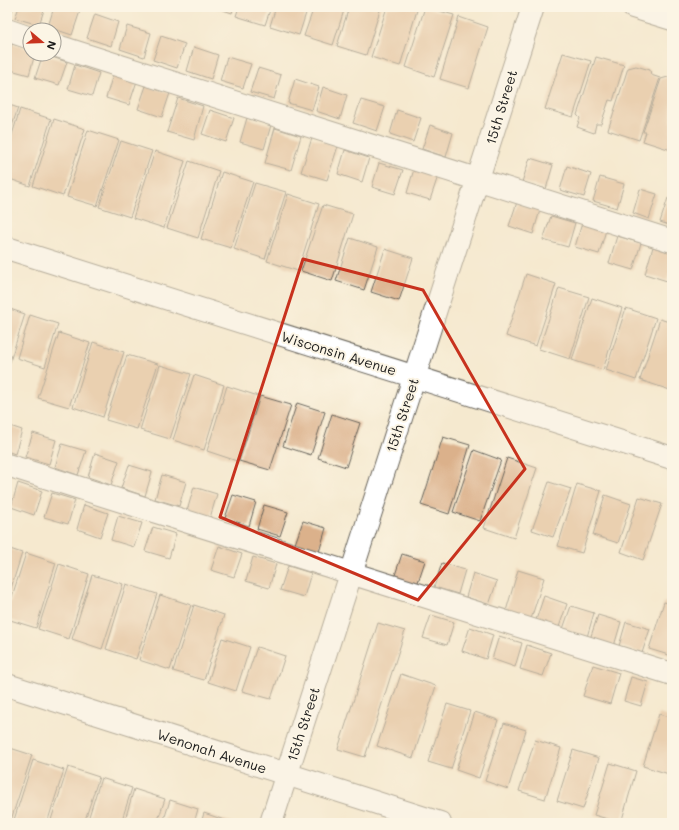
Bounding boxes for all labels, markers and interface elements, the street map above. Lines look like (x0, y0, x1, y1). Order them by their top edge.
north arrow (22, 22, 62, 62)
text: N (43, 39, 60, 52)
street label: 15th Street (481, 67, 521, 147)
street label: Wisconsin Avenue (279, 326, 399, 380)
street label: 15th Street (381, 375, 423, 455)
street label: 15th Street (282, 684, 324, 764)
street label: Wenonah Avenue (155, 724, 269, 778)

